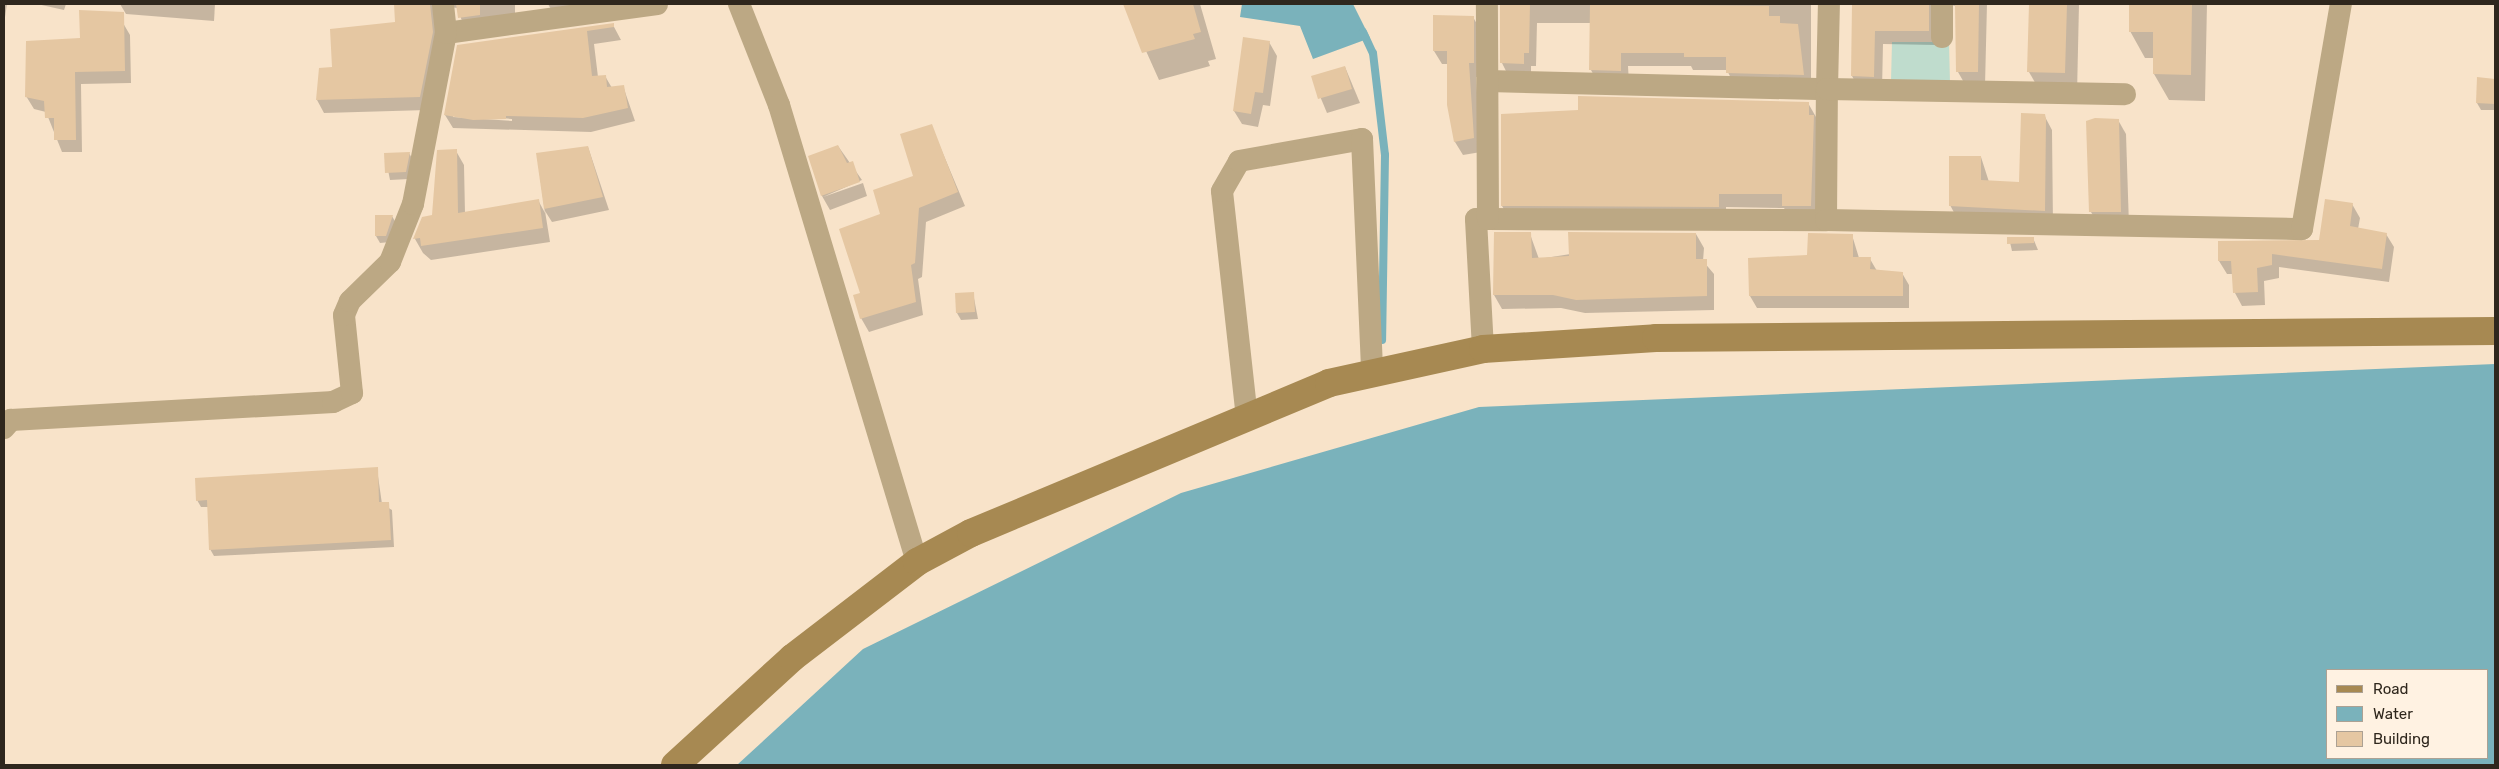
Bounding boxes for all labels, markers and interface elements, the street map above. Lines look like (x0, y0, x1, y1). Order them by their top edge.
legend (2326, 669, 2489, 759)
text: Road (2373, 680, 2409, 698)
text: Water (2373, 705, 2413, 723)
text: Building (2373, 730, 2430, 748)

